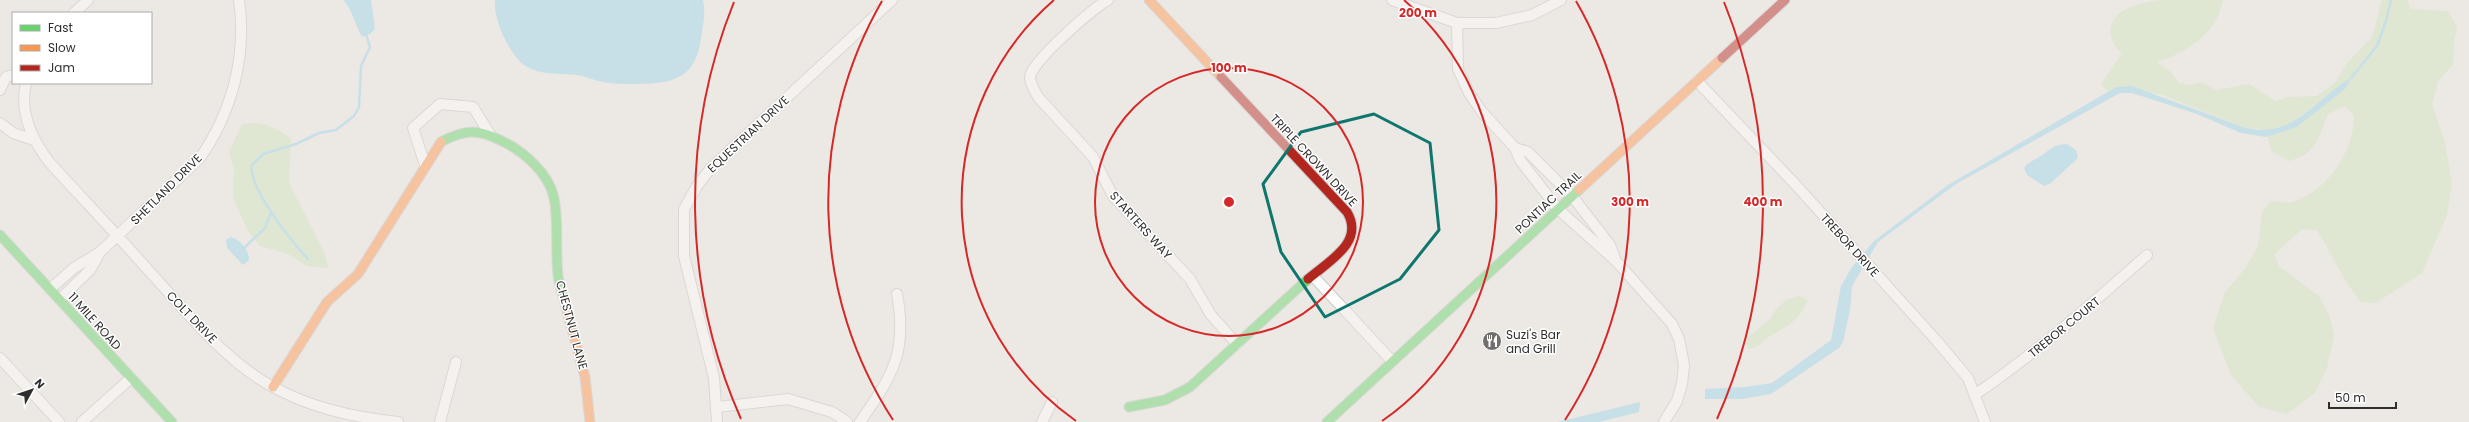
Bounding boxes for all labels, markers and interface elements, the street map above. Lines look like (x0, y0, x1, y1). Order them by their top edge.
text: 200 m (1399, 4, 1437, 21)
legend (12, 12, 152, 84)
text: Fast (48, 19, 73, 36)
text: Slow (48, 39, 76, 56)
text: Jam (48, 59, 75, 76)
text: 100 m (1211, 59, 1247, 76)
street label: EQUESTRIAN DRIVE (703, 92, 793, 176)
street label: TRIPLE CROWN DRIVE (1267, 110, 1361, 210)
street label: SHETLAND DRIVE (127, 150, 205, 228)
street label: PONTIAC TRAIL (1511, 167, 1585, 237)
street label: STARTERS WAY (1106, 187, 1176, 263)
text: 300 m (1611, 193, 1649, 210)
text: 400 m (1743, 193, 1783, 210)
centre of rings (1222, 195, 1236, 209)
street label: TREBOR DRIVE (1817, 209, 1883, 281)
street label: CHESTNUT LANE (552, 279, 592, 371)
street label: COLT DRIVE (163, 287, 221, 347)
street label: 11 MILE ROAD (65, 289, 125, 353)
street label: TREBOR COURT (2025, 292, 2104, 361)
place label: Suzi's Bar and Grill (1506, 326, 1561, 357)
restaurant icon: Suzi's Bar and Grill (1481, 330, 1503, 352)
north arrow (12, 370, 52, 410)
text: N (31, 375, 48, 392)
scale bar (2329, 384, 2396, 410)
text: 50 m (2335, 389, 2366, 406)

